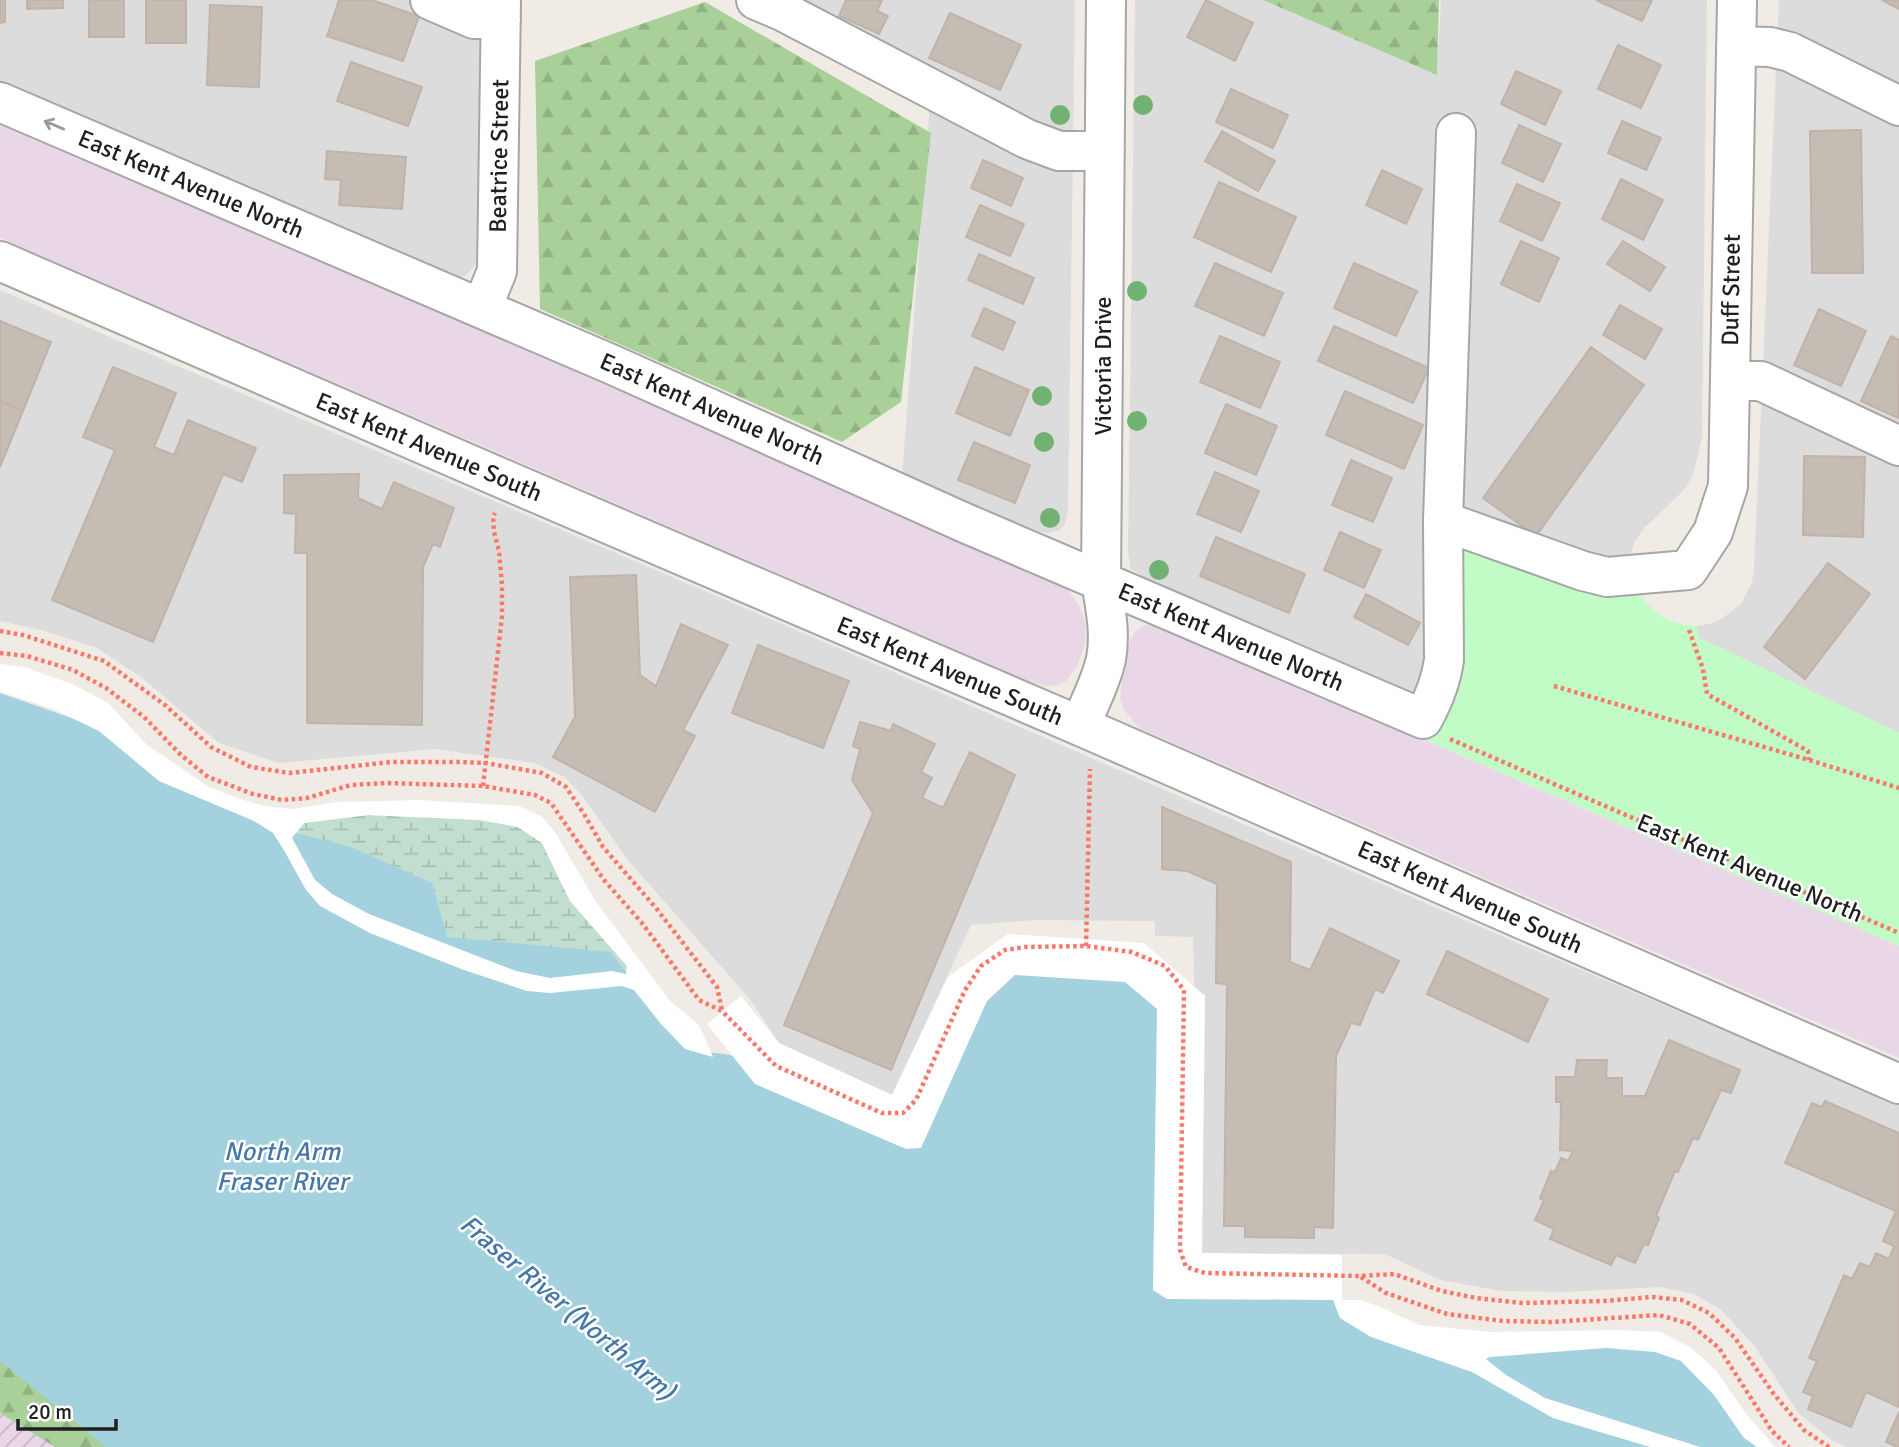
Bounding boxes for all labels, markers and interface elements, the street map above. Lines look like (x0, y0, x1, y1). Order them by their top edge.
street label: Beatrice Street (483, 79, 515, 233)
one-way arrow (43, 118, 65, 131)
street label: East Kent Avenue North (74, 123, 308, 245)
street label: Duff Street (1715, 234, 1747, 346)
street label: Victoria Drive (1088, 296, 1118, 436)
street label: East Kent Avenue North (595, 346, 829, 472)
street label: East Kent Avenue South (311, 386, 547, 508)
street label: East Kent Avenue North (1114, 576, 1348, 698)
street label: East Kent Avenue South (832, 610, 1068, 732)
street label: East Kent Avenue North (1633, 807, 1867, 929)
street label: East Kent Avenue South (1353, 834, 1587, 960)
water label: North Arm Fraser River (216, 1136, 351, 1198)
water label: Fraser River (North Arm) (453, 1208, 683, 1408)
scale bar (18, 1388, 116, 1432)
text: 20 m (28, 1399, 72, 1425)

